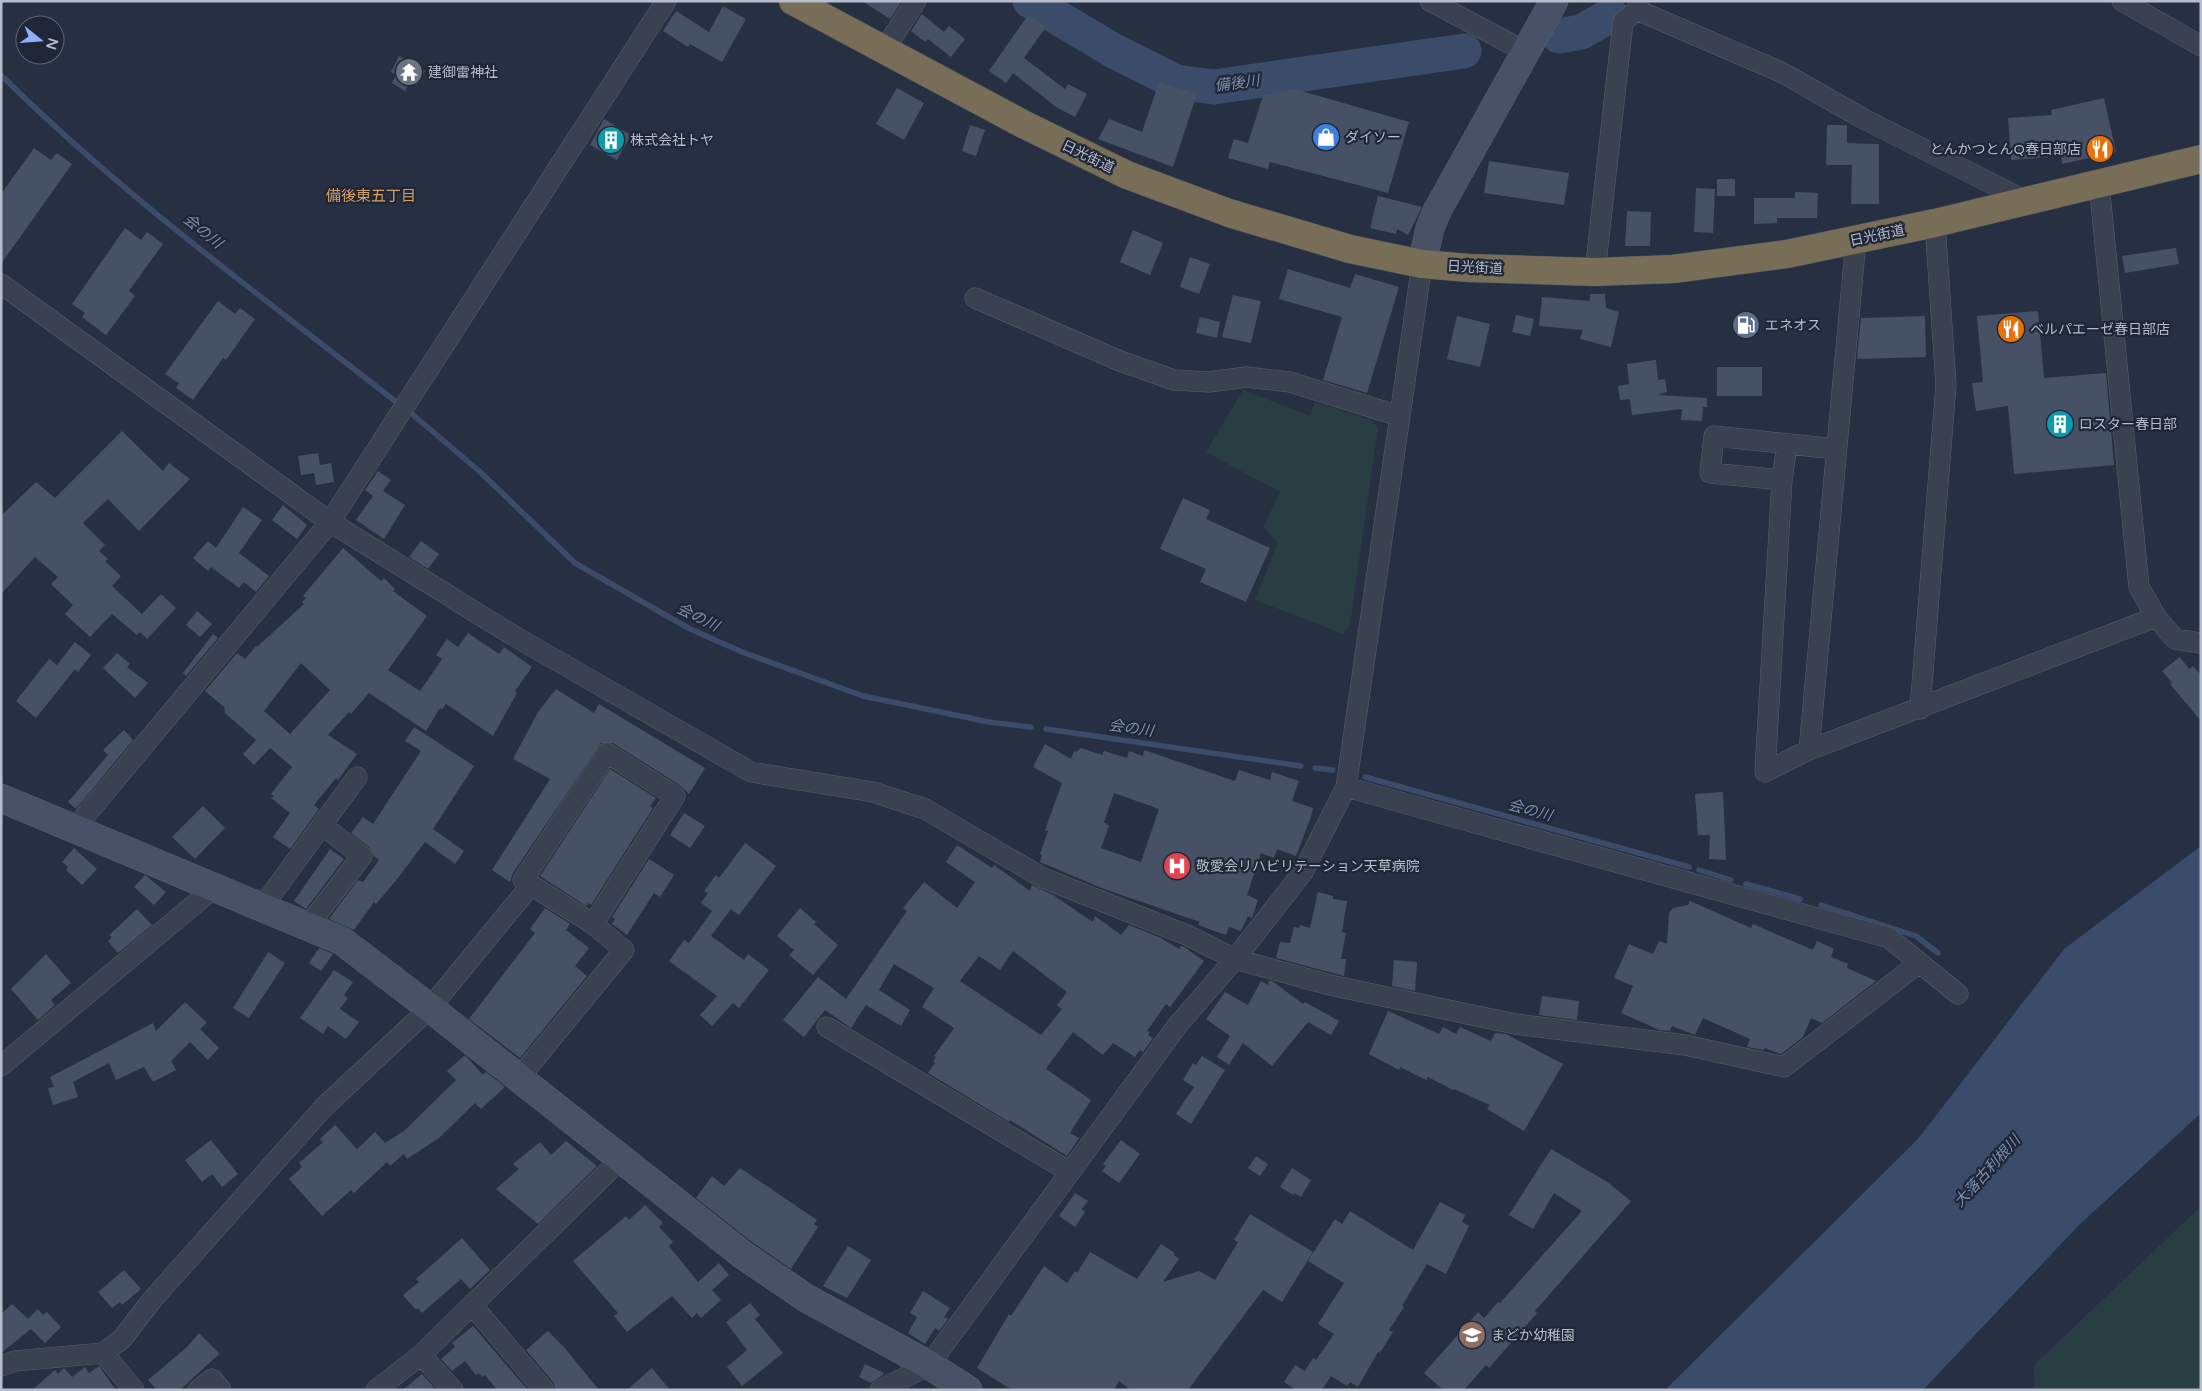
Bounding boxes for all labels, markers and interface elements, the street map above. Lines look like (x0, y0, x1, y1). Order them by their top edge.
north arrow (15, 15, 65, 65)
text: N (42, 36, 62, 52)
temple icon: 建御雷神社 (394, 57, 424, 87)
place label: 建御雷神社 (428, 64, 498, 81)
water label: 備後川 (1214, 71, 1262, 95)
shop icon: ダイソー (1311, 122, 1341, 152)
building icon: 株式会社トヤ (596, 125, 626, 155)
place label: ダイソー (1345, 129, 1401, 146)
place label: 株式会社トヤ (630, 132, 714, 149)
restaurant icon: とんかつとんQ春日部店 (2085, 134, 2115, 164)
street label: 日光街道 (1059, 137, 1117, 176)
place label: とんかつとんQ春日部店 (1930, 141, 2081, 158)
district label: 備後東五丁目 (326, 187, 416, 205)
water label: 会の川 (180, 210, 228, 253)
street label: 日光街道 (1848, 221, 1906, 250)
street label: 日光街道 (1447, 258, 1503, 277)
fuel station icon: エネオス (1731, 310, 1761, 340)
restaurant icon: ベルパエーゼ春日部店 (1996, 314, 2026, 344)
place label: エネオス (1765, 317, 1821, 334)
place label: ベルパエーゼ春日部店 (2030, 321, 2170, 338)
building icon: ロスター春日部 (2045, 409, 2075, 439)
place label: ロスター春日部 (2079, 416, 2177, 433)
water label: 会の川 (674, 599, 724, 636)
water label: 会の川 (1107, 716, 1157, 740)
water label: 会の川 (1506, 795, 1556, 825)
hospital icon: 敬愛会リハビリテーション天草病院 (1162, 851, 1192, 881)
place label: 敬愛会リハビリテーション天草病院 (1196, 858, 1420, 875)
water label: 大落古利根川 (1950, 1130, 2025, 1210)
school or university icon: まどか幼稚園 (1457, 1320, 1487, 1350)
place label: まどか幼稚園 (1491, 1327, 1575, 1344)

